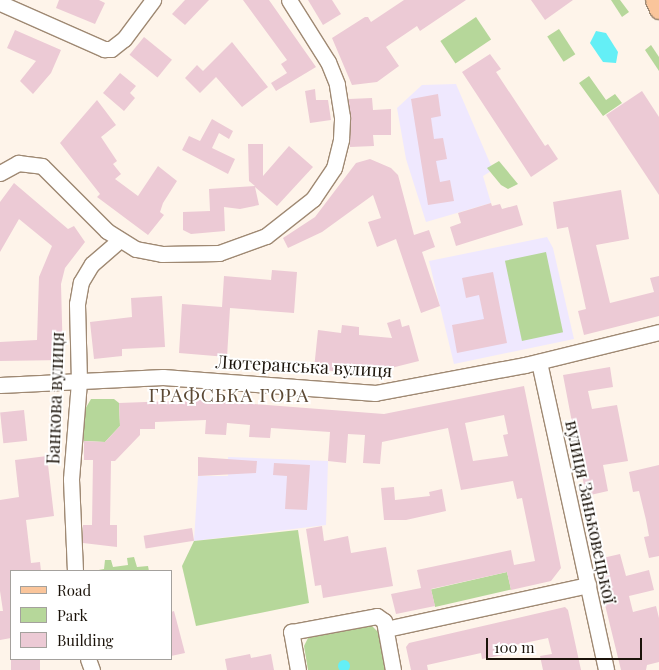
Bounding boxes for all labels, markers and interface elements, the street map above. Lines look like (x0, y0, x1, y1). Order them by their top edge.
street label: Банкова вулиця (42, 331, 68, 465)
street label: Лютеранська вулиця (215, 351, 393, 381)
district label: ГРАФСЬКА ГОРА (147, 384, 311, 406)
street label: вулиця Заньковецької (561, 418, 621, 606)
legend (10, 570, 172, 660)
text: Road (57, 580, 91, 600)
text: Park (57, 605, 88, 625)
scale bar (489, 628, 645, 660)
text: Building (57, 630, 113, 650)
text: 100 m (494, 637, 535, 657)

